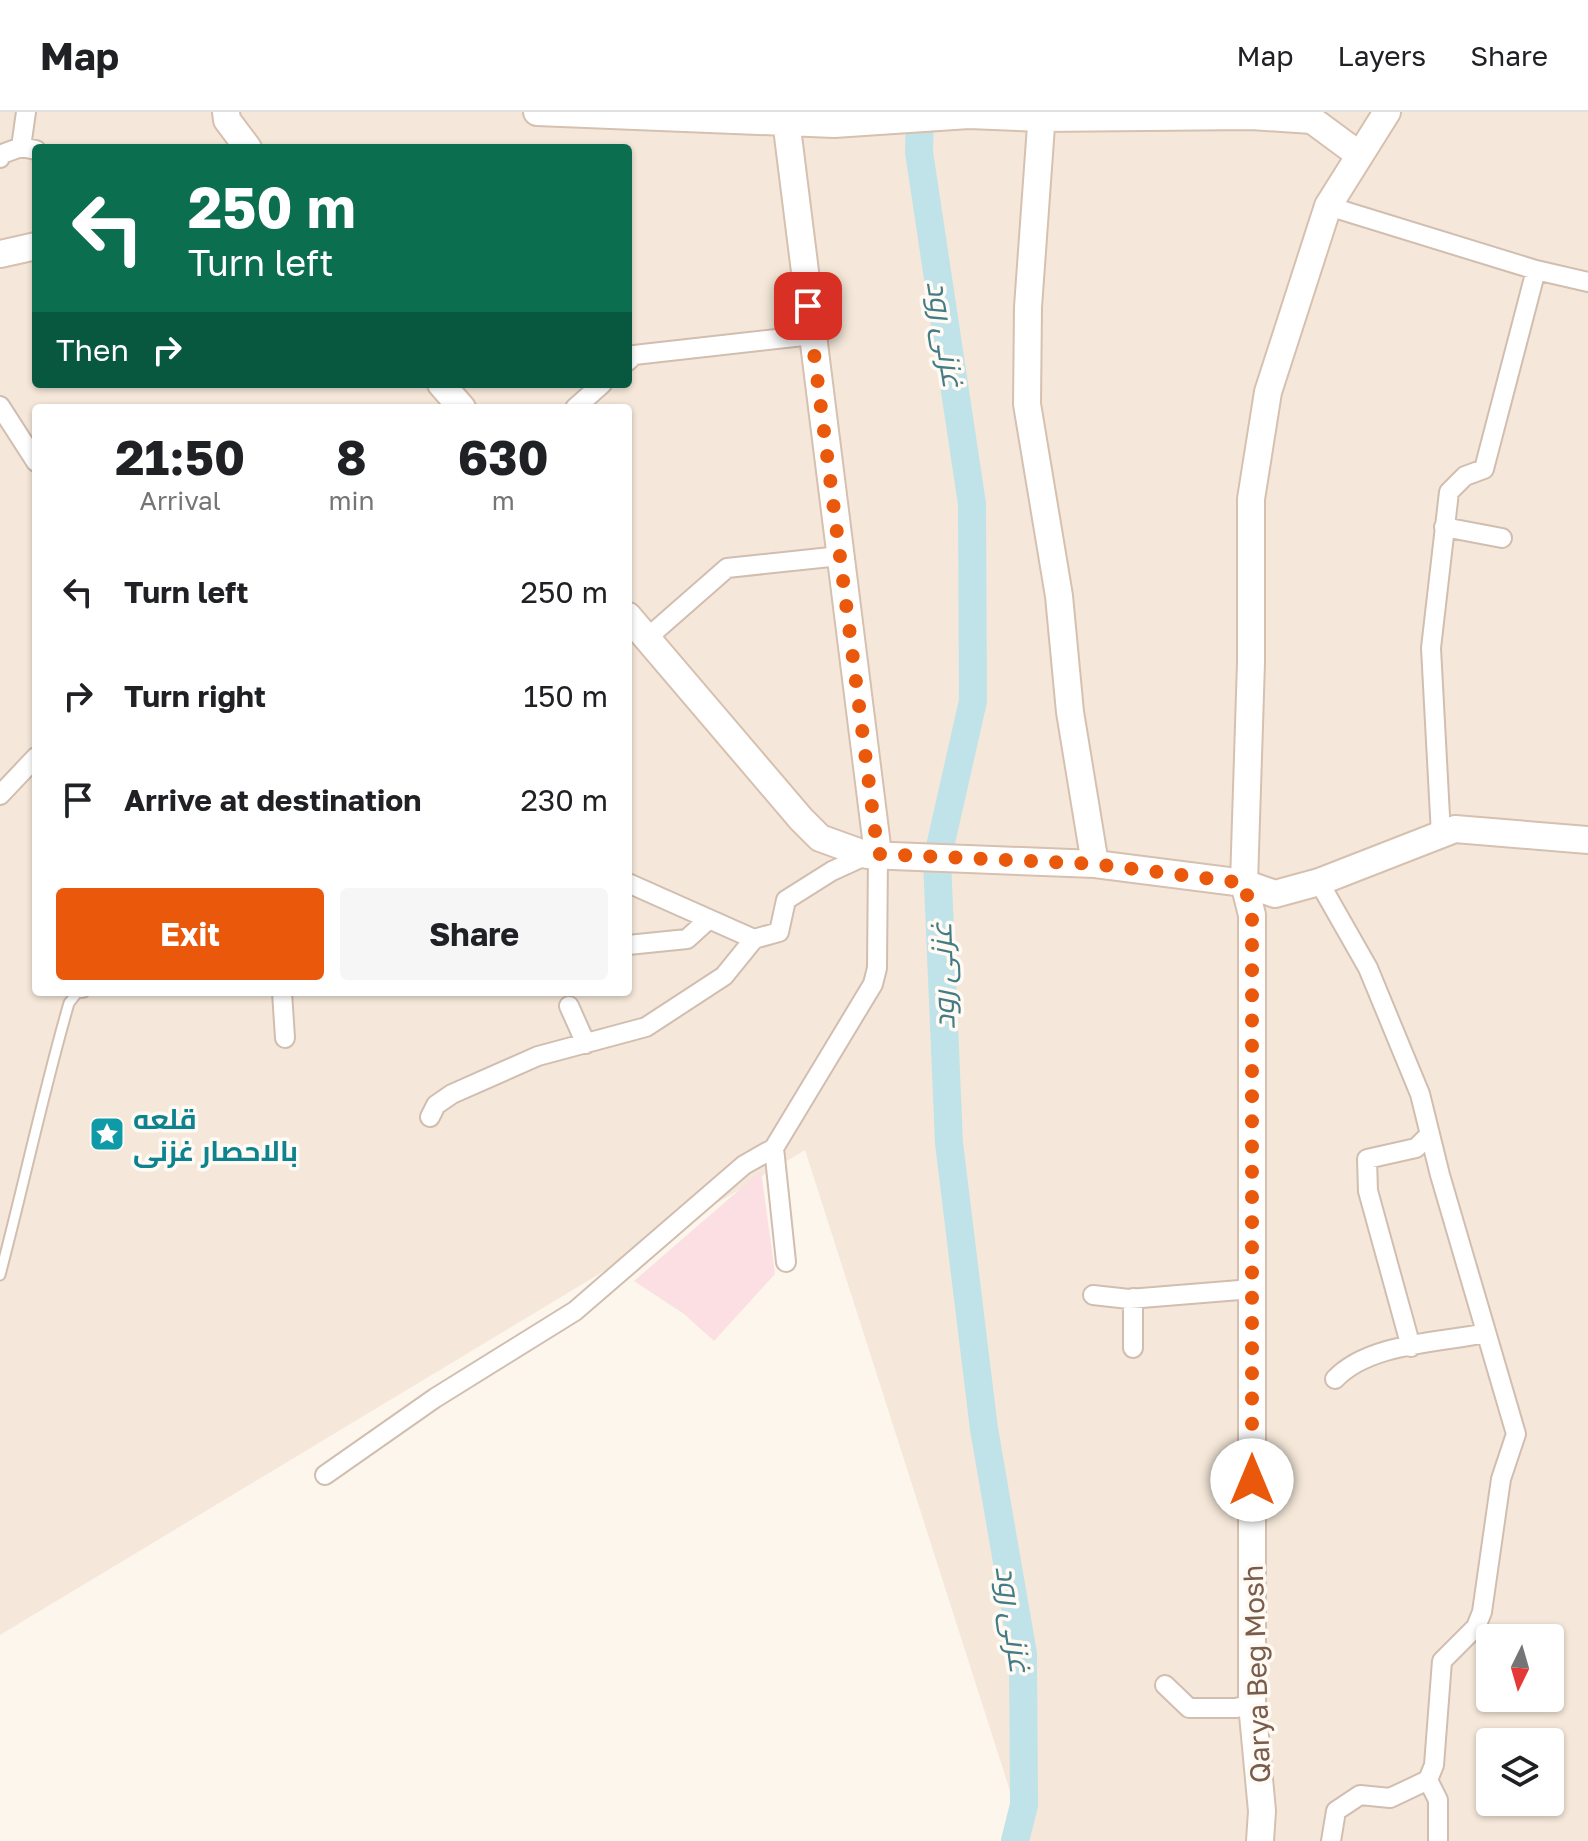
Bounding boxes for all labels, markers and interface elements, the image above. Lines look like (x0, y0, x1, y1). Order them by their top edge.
text: Map (40, 33, 119, 78)
text: Map (1236, 39, 1294, 72)
text: Layers (1338, 39, 1426, 72)
text: Share (1470, 39, 1548, 72)
text: 250 m (188, 173, 356, 240)
icon: left (56, 176, 160, 280)
text: Turn left (188, 241, 334, 284)
pin (774, 272, 842, 340)
water label: غزنی رود (919, 278, 972, 391)
icon: arrive (786, 284, 830, 328)
icon: right (145, 328, 189, 372)
text: Then (56, 332, 129, 368)
text: 21:50 (115, 428, 245, 486)
text: 8 (336, 428, 367, 486)
text: 630 (458, 428, 549, 486)
text: Arrival (139, 485, 221, 516)
text: min (328, 485, 374, 516)
text: m (492, 485, 515, 516)
icon: left (56, 570, 100, 614)
text: Turn left (124, 574, 249, 610)
text: 250 m (521, 574, 608, 610)
icon: right (56, 674, 100, 718)
text: Turn right (124, 678, 266, 714)
text: 150 m (523, 678, 608, 714)
icon: arrive (56, 778, 100, 822)
text: Arrive at destination (124, 782, 421, 818)
text: 230 m (520, 782, 608, 818)
button: Exit (56, 888, 324, 980)
button: Share (340, 888, 608, 980)
water label: غزنی رود (922, 920, 963, 1030)
place label: قلعه بالاحصار غزنی (133, 1102, 298, 1168)
place icon: قلعه بالاحصار غزنی (88, 1115, 126, 1153)
position arrow (1210, 1438, 1294, 1522)
water label: غزنی رود (988, 1563, 1039, 1676)
street label: Qarya Beg Mosh (1236, 1564, 1276, 1784)
north arrow (1476, 1624, 1564, 1712)
map controls (1476, 1624, 1564, 1816)
button: layers (1476, 1728, 1564, 1816)

